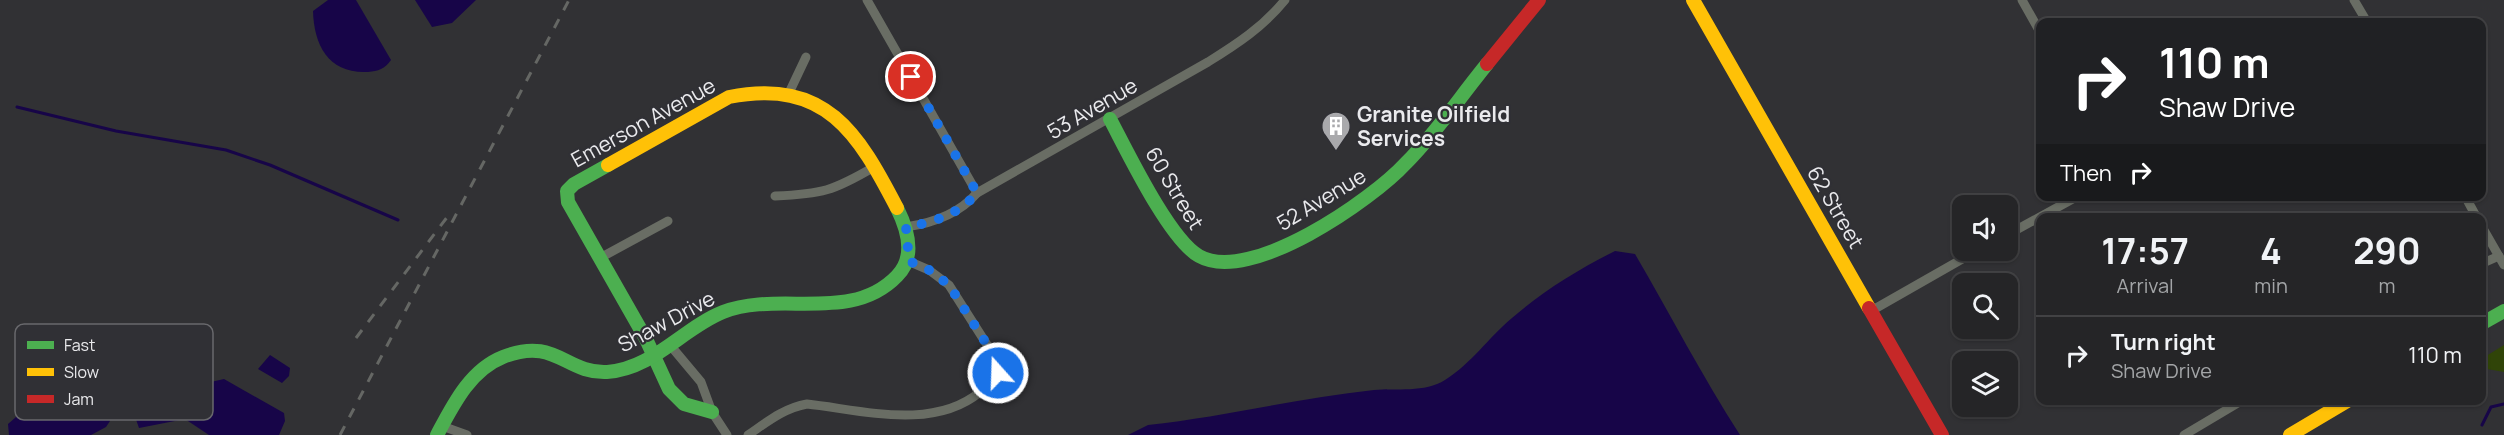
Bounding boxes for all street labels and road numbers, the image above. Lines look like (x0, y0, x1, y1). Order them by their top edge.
street label: Emerson Avenue (566, 71, 720, 173)
street label: 53 Avenue (1042, 71, 1142, 145)
street label: 60 Street (1139, 141, 1211, 235)
street label: 52 Avenue (1271, 161, 1371, 237)
street label: 62 Street (1801, 161, 1871, 253)
street label: Shaw Drive (613, 284, 719, 358)

